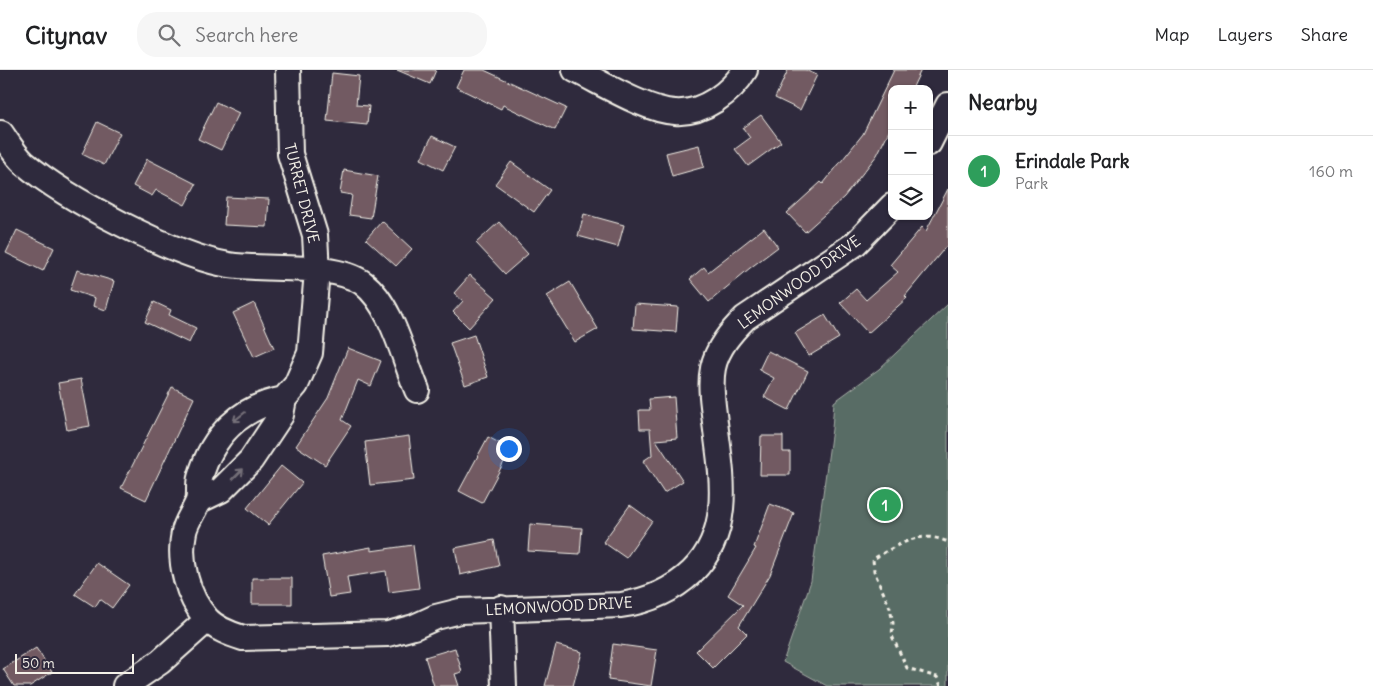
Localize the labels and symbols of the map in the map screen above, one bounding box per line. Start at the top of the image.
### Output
street label: TURRET DRIVE [280,141,324,245]
street label: LEMONWOOD DRIVE [734,231,864,333]
one-way arrow [233,411,246,422]
your location [496,436,522,462]
one-way arrow [232,468,244,480]
pin: 1 [869,486,901,524]
street label: LEMONWOOD DRIVE [485,593,633,619]
scale bar [15,651,134,674]

